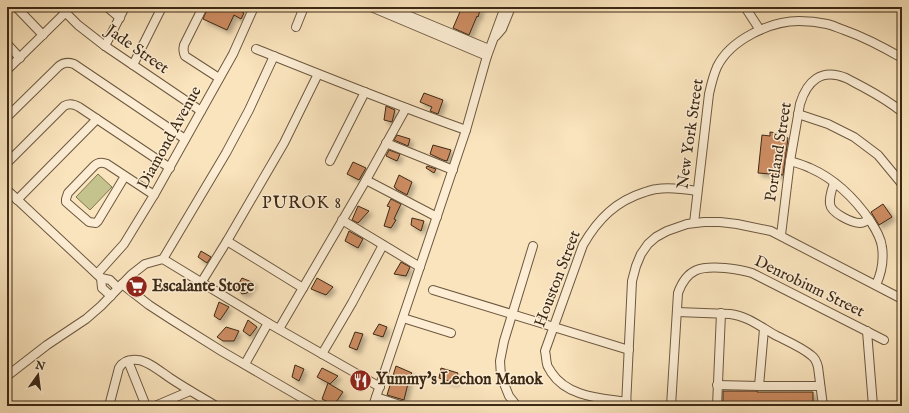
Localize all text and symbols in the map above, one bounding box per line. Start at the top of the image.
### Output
street label: Jade Street [100,20,173,79]
street label: New York Street [673,77,709,190]
street label: Diamond Avenue [134,83,206,193]
street label: Portland Street [761,100,797,203]
district label: PUROK 8 [262,193,342,214]
street label: Houston Street [530,227,586,330]
street label: Denrobium Street [751,252,868,322]
supermarket icon: Escalante Store [123,274,149,300]
place label: Escalante Store [152,277,255,297]
north arrow [18,355,58,395]
text: N [33,358,47,374]
restaurant icon: Yummy's Lechon Manok [347,367,373,393]
place label: Yummy's Lechon Manok [376,370,543,390]

